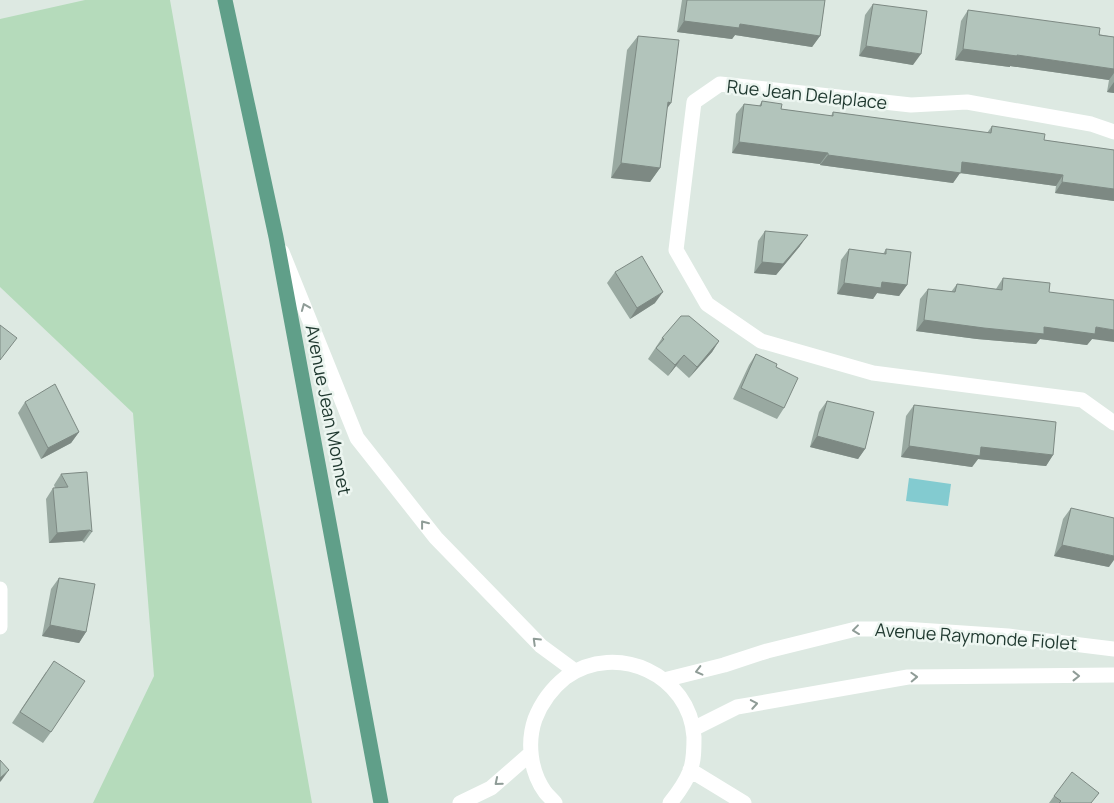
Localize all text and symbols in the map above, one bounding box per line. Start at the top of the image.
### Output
street label: Rue Jean Delaplace [726,74,888,114]
one-way arrow [300,303,311,312]
street label: Avenue Jean Monnet [301,323,357,497]
one-way arrow [422,521,430,530]
street label: Avenue Raymonde Fiolet [874,617,1078,655]
one-way arrow [852,624,860,635]
one-way arrow [533,638,542,647]
one-way arrow [696,666,704,676]
one-way arrow [1073,671,1081,681]
one-way arrow [910,672,918,683]
one-way arrow [749,699,758,709]
one-way arrow [494,776,503,785]

